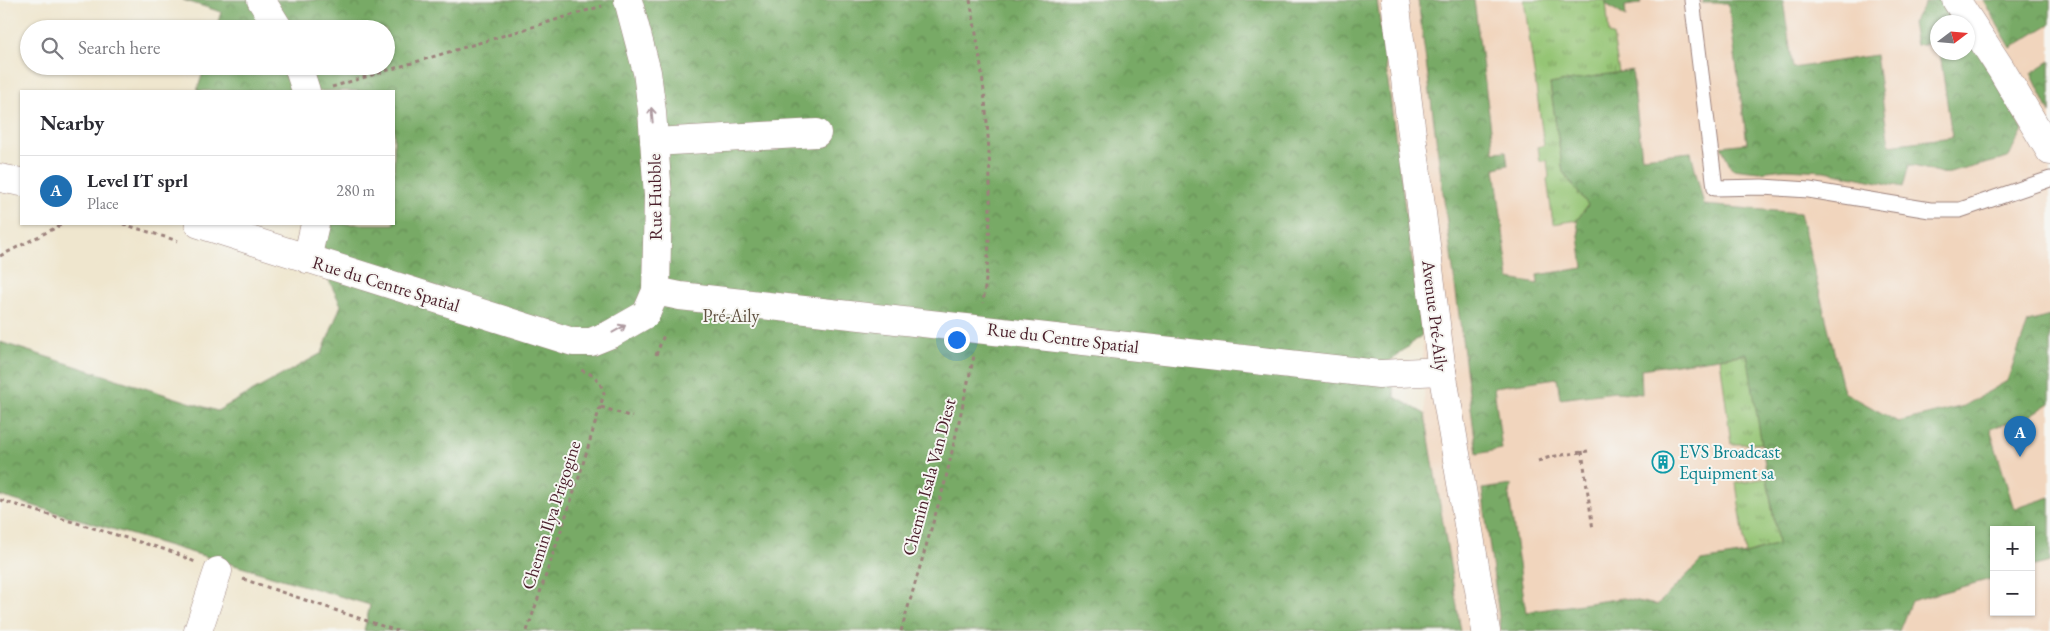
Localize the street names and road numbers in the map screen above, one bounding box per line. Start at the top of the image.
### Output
street label: Rue Hubble [642,154,667,241]
street label: Rue du Centre Spatial [310,250,463,317]
street label: Avenue Pré-Aily [1417,258,1454,373]
street label: Rue du Centre Spatial [986,317,1140,358]
street label: Chemin Isala Van Diest [896,395,961,558]
street label: Chemin Ilya Prigogine [516,437,585,592]

